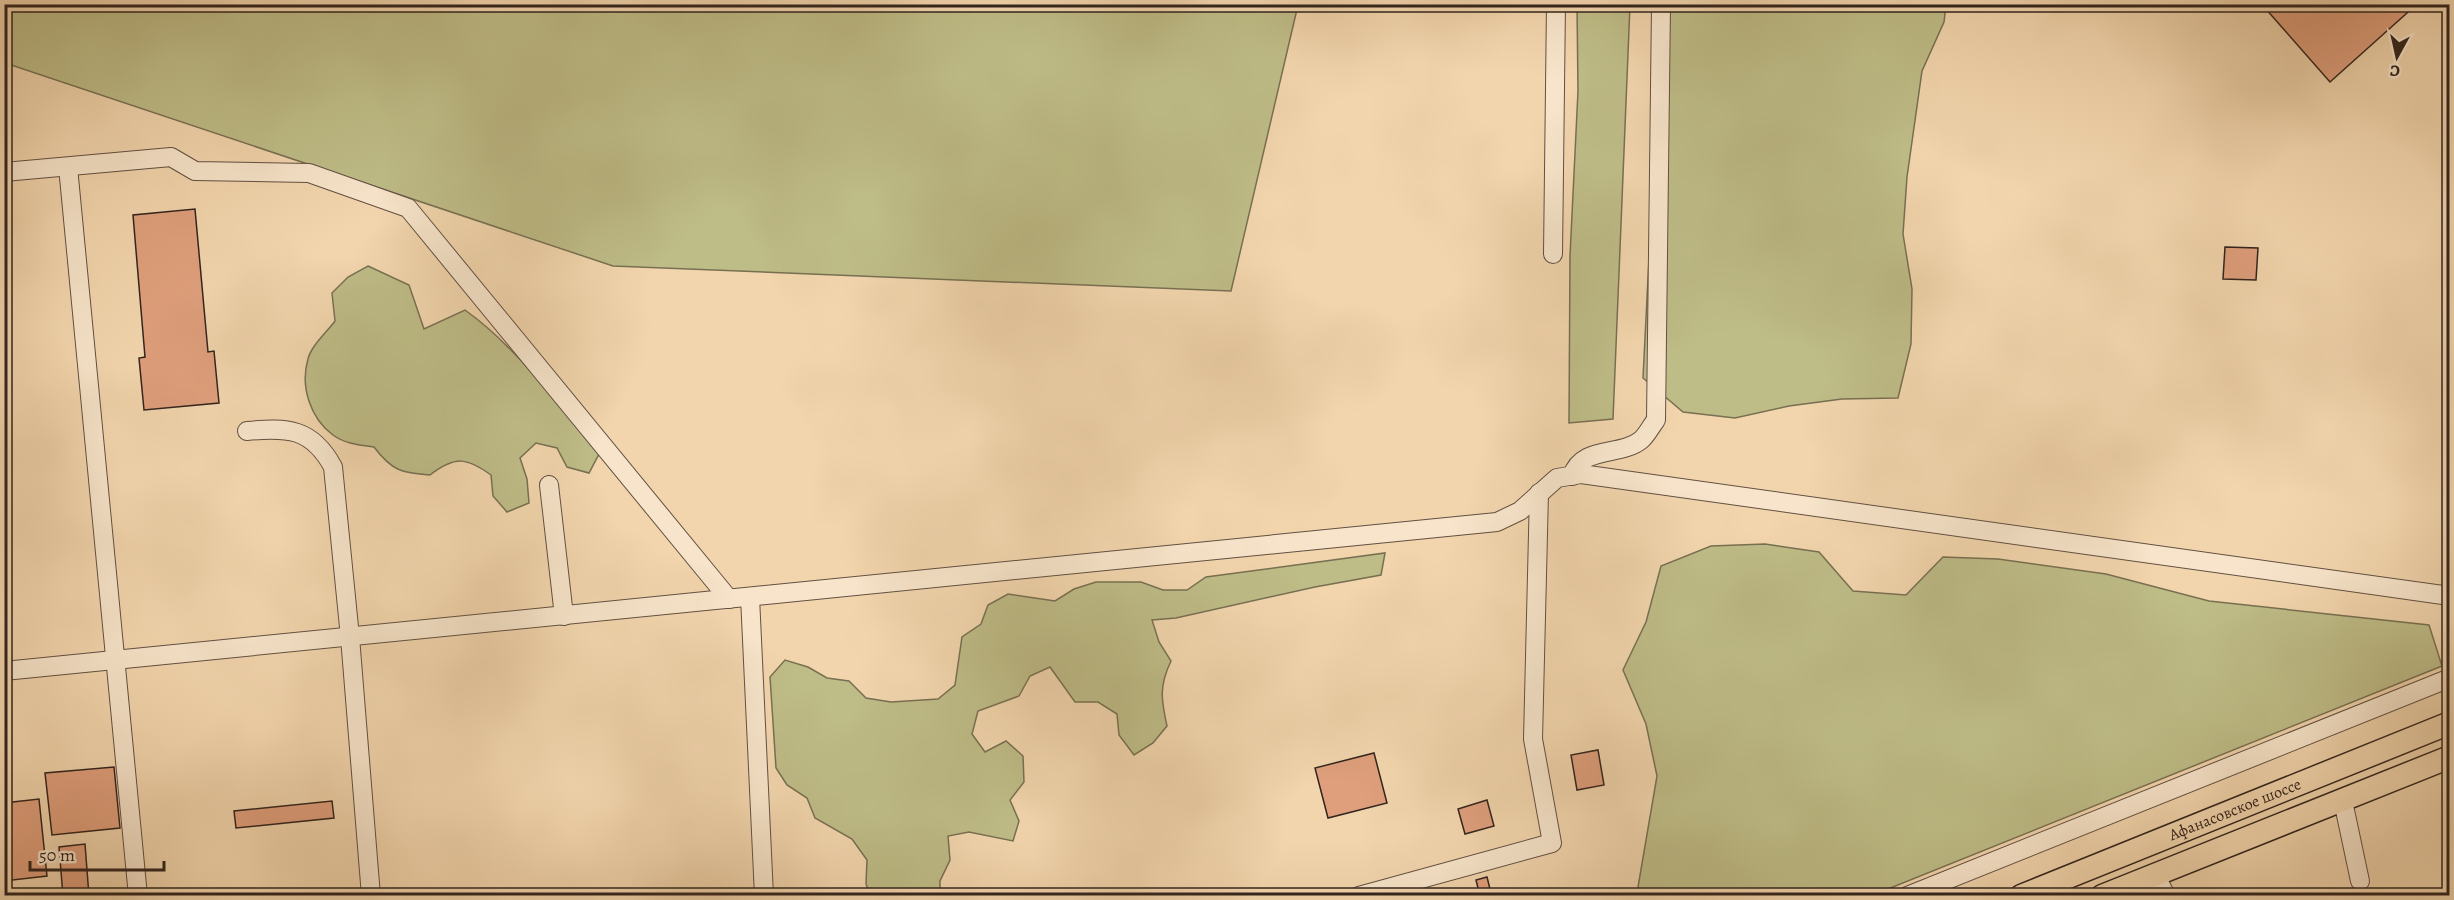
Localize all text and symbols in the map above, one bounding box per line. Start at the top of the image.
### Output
north arrow [2367,27,2427,87]
text: С [2388,59,2401,82]
street label: Афанасовское шоссе [2165,773,2305,847]
scale bar [30,834,164,872]
text: 50 m [39,843,75,867]

